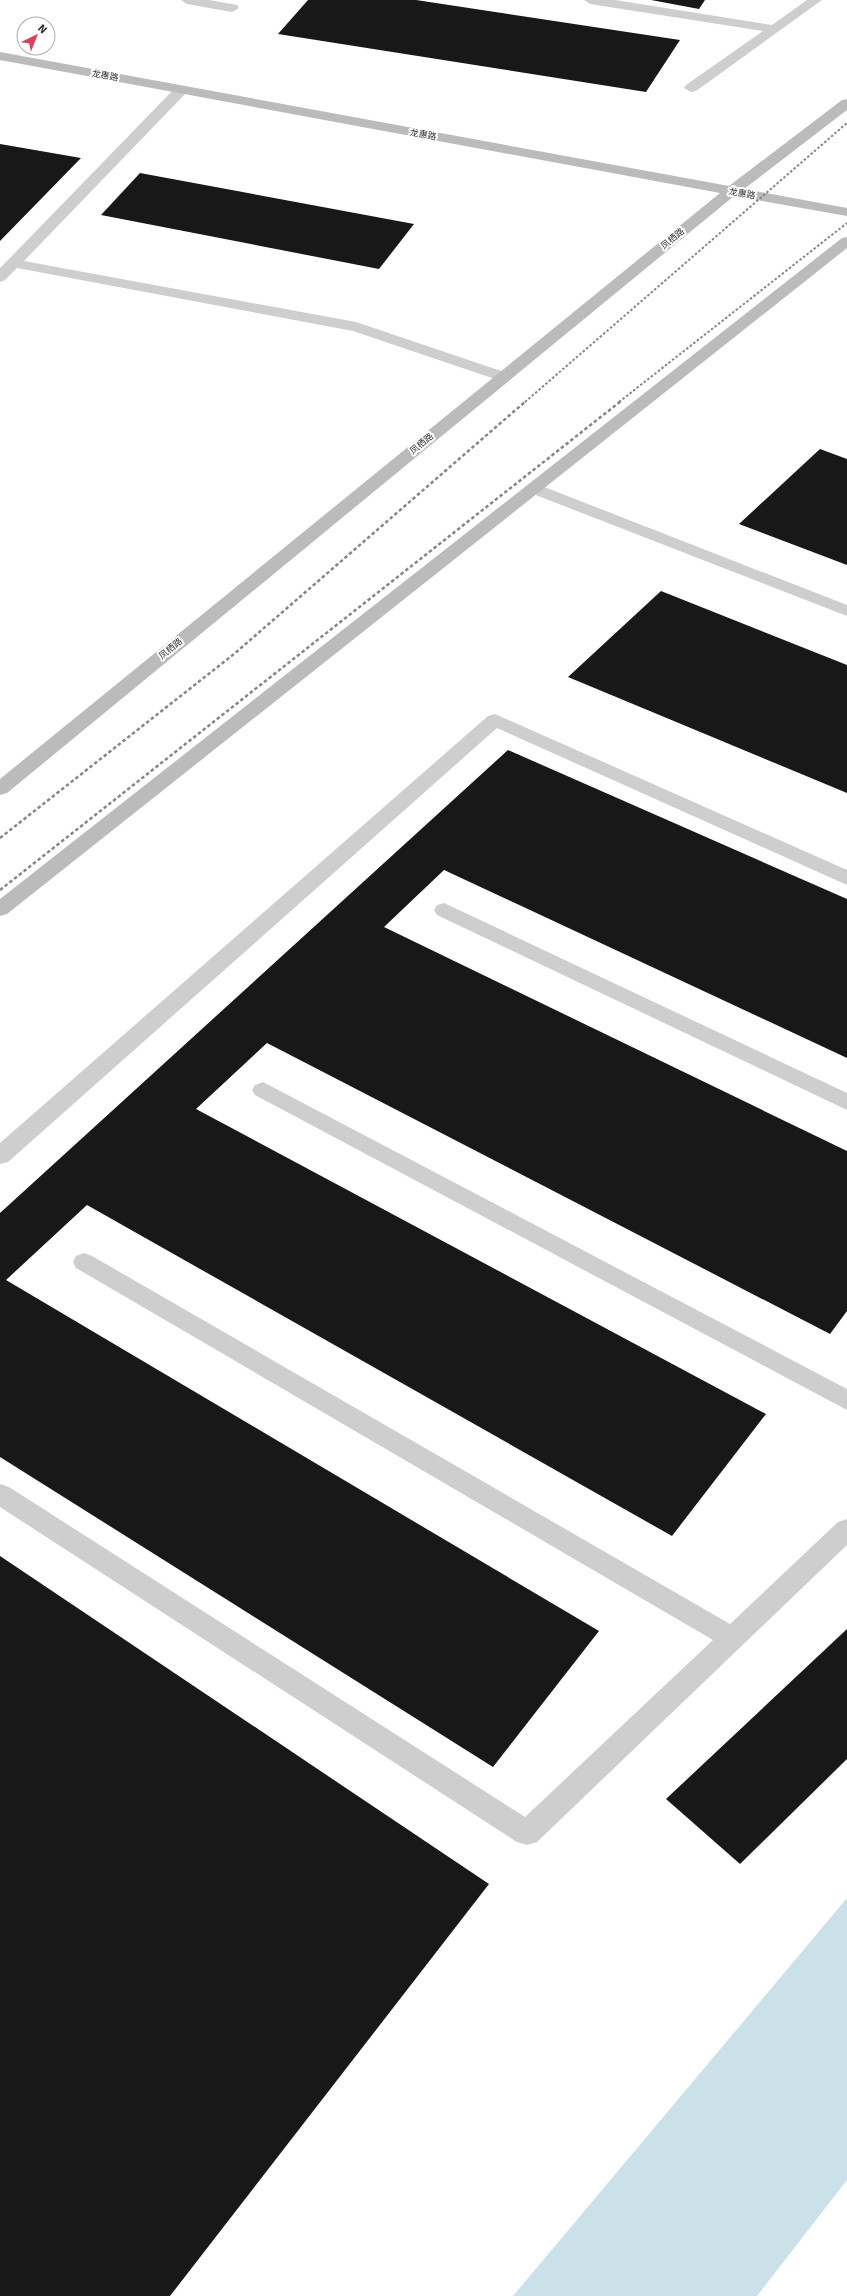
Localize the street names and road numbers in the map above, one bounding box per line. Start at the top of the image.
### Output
street label: 龙惠路 [91,67,119,84]
street label: 龙惠路 [409,126,437,143]
street label: 龙惠路 [728,185,756,202]
street label: 凤栖路 [659,226,687,252]
street label: 凤栖路 [408,431,436,457]
street label: 凤栖路 [157,636,185,662]

